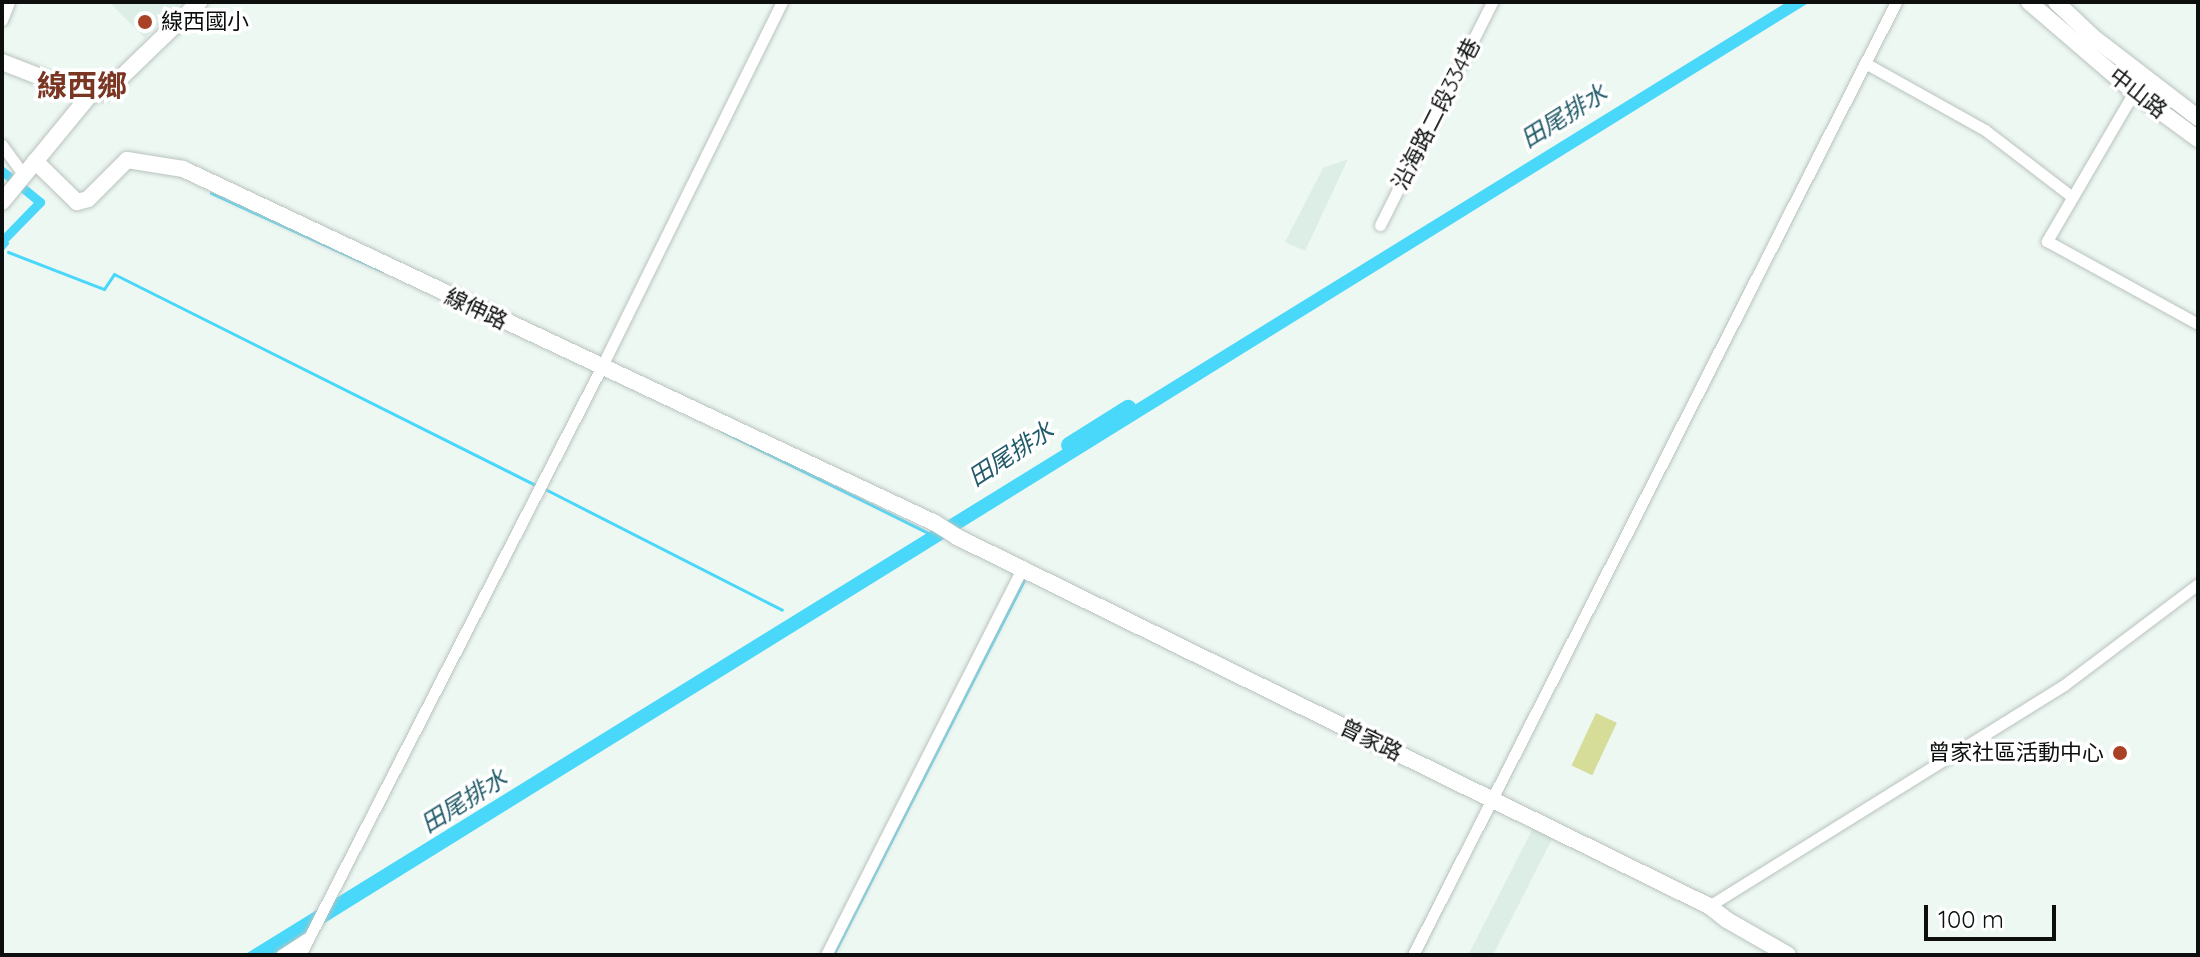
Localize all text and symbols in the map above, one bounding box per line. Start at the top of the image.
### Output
place label: 線西國小 [161,9,249,35]
marker: 線西國小 [136,13,154,31]
street label: 沿海路二段334巷 [1386,34,1486,194]
street label: 中山路 [2104,62,2172,124]
district label: 線西鄉 [37,67,127,103]
water label: 田尾排水 [1516,78,1612,154]
street label: 線伸路 [441,283,511,335]
water label: 田尾排水 [963,416,1059,492]
street label: 曾家路 [1336,714,1406,766]
place label: 曾家社區活動中心 [1928,740,2104,766]
marker: 曾家社區活動中心 [2111,744,2129,762]
water label: 田尾排水 [416,763,512,839]
scale bar [1928,889,2060,939]
text: 100 m [1938,904,2004,934]

